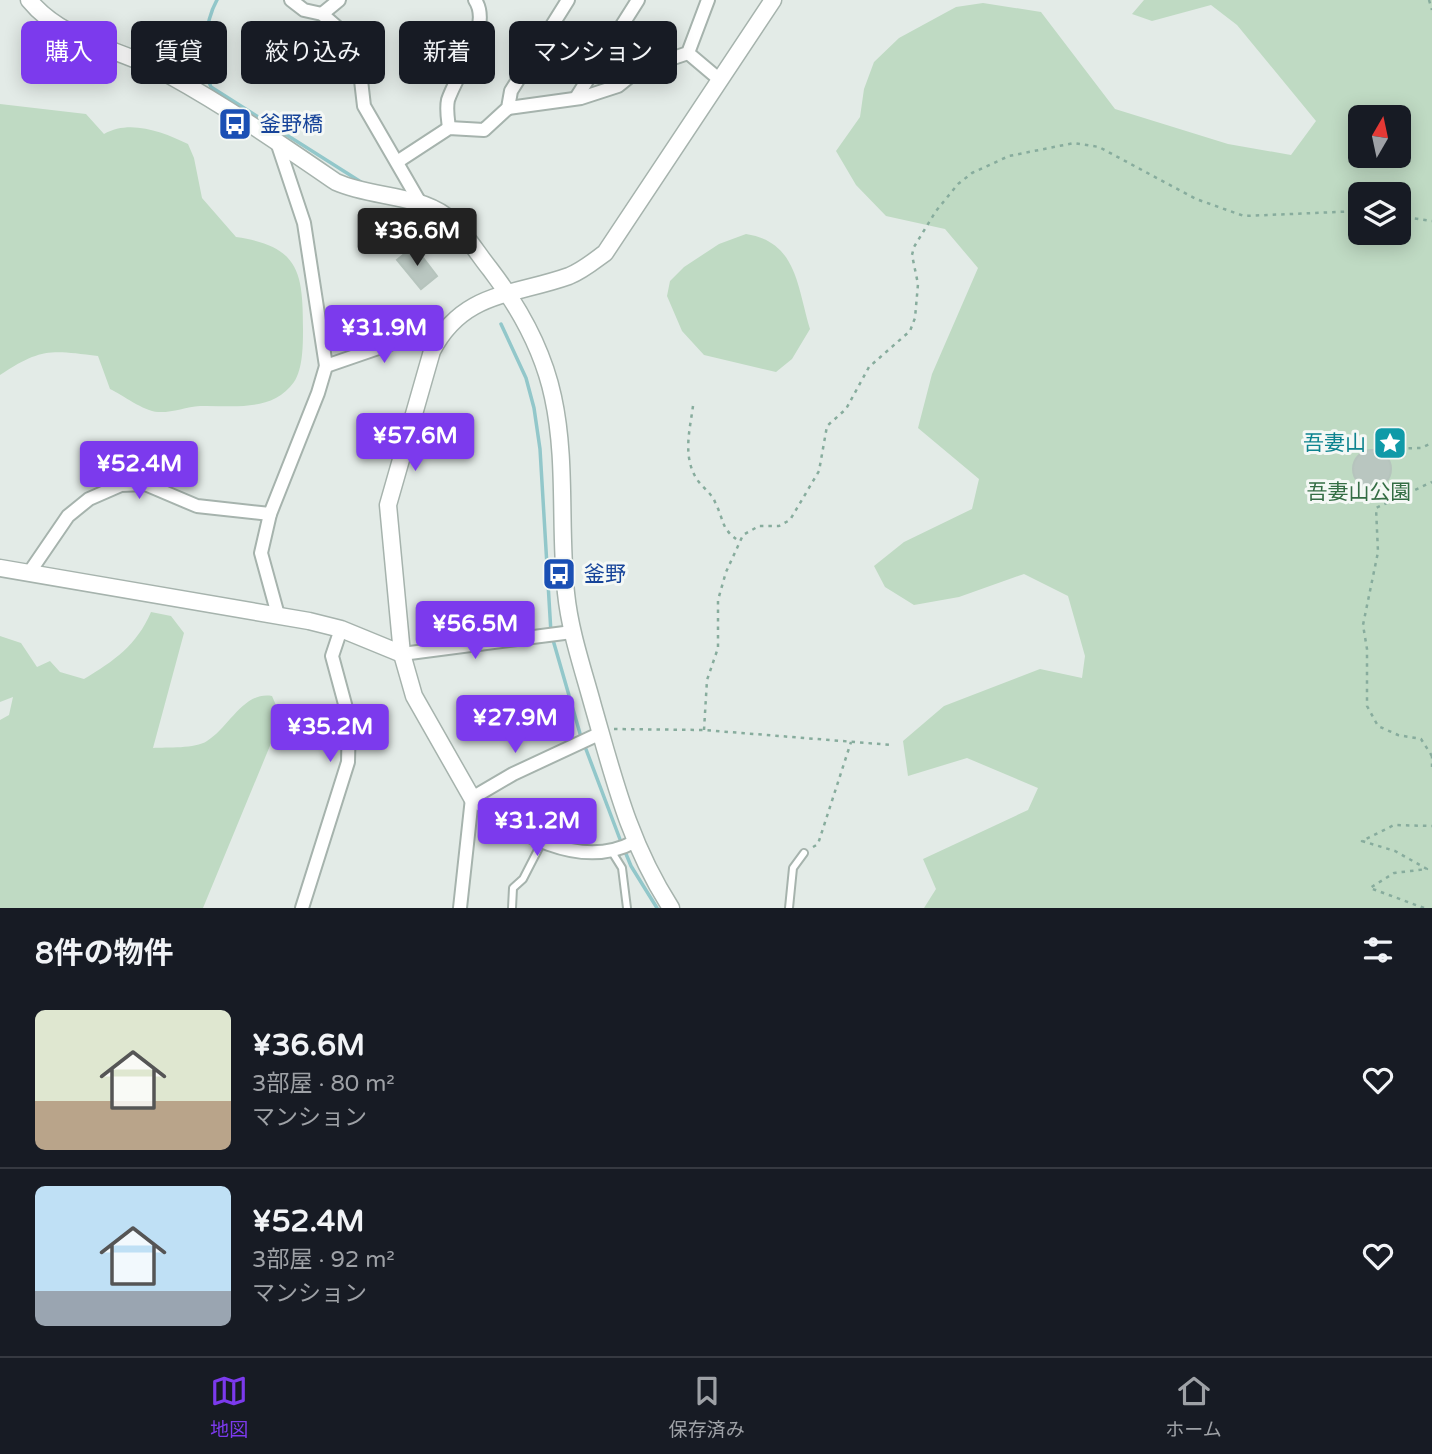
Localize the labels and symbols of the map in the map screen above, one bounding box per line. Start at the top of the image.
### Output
bus stop icon: 釜野橋 [216,105,254,143]
north arrow [1348,105,1410,168]
place label: 釜野橋 [260,112,323,137]
pin: ¥36.6M [360,208,474,268]
pin: ¥31.9M [327,306,441,365]
pin: ¥57.6M [358,414,472,473]
place icon: 吾妻山 [1371,424,1409,462]
place label: 吾妻山 [1303,431,1366,456]
pin: ¥52.4M [82,442,196,501]
park label: 吾妻山公園 [1307,480,1412,505]
bus stop icon: 釜野 [540,555,578,593]
place label: 釜野 [584,562,626,587]
pin: ¥56.5M [418,602,532,661]
pin: ¥27.9M [458,696,572,755]
pin: ¥35.2M [273,704,387,764]
pin: ¥31.2M [480,798,594,858]

